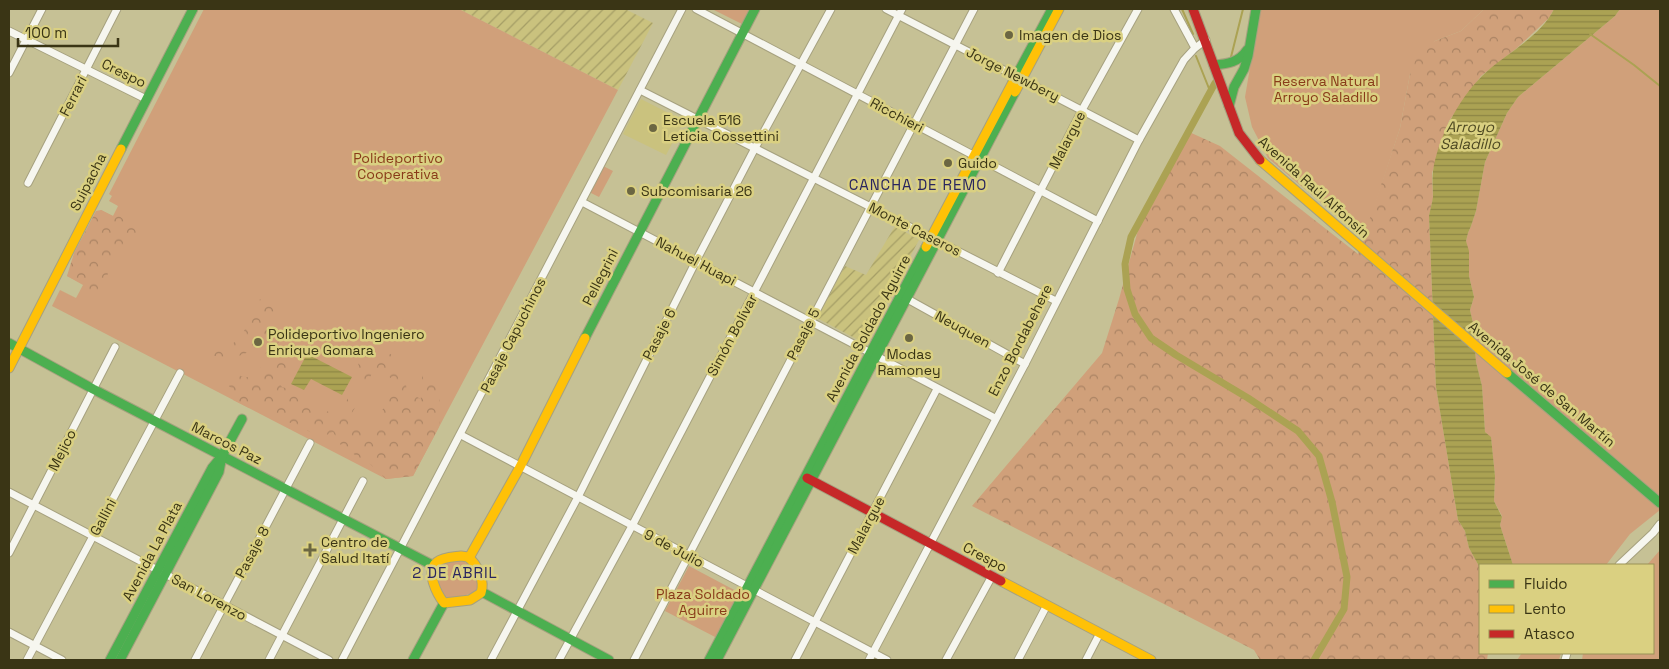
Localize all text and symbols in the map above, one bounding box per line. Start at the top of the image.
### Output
scale bar [18,15,118,47]
text: 100 m [25,23,67,42]
place label: Imagen de Dios [1019,26,1121,44]
marker: Imagen de Dios [1003,29,1015,41]
street label: Jorge Newbery [963,43,1063,105]
street label: Crespo [99,55,149,91]
park label: Reserva Natural Arroyo Saladillo [1273,72,1379,106]
street label: Ferrari [55,73,91,119]
street label: Ricchieri [867,93,927,137]
street label: Malargue [1045,108,1089,172]
place label: Escuela 516 Leticia Cossettini [663,111,779,145]
water label: Arroyo Saladillo [1440,117,1501,153]
marker: Escuela 516 Leticia Cossettini [647,122,659,134]
street label: Avenida Raúl Alfonsín [1255,132,1373,242]
park label: Polideportivo Cooperativa [353,149,443,183]
street label: Suipacha [66,150,110,214]
place label: Guido [958,154,997,172]
marker: Guido [942,157,954,169]
district label: CANCHA DE REMO [849,175,987,194]
place label: Subcomisaria 26 [641,182,752,200]
marker: Subcomisaria 26 [625,185,637,197]
street label: Monte Caseros [866,198,964,260]
street label: Nahuel Huapi [653,232,739,290]
street label: Pellegrini [578,246,622,308]
street label: Avenida Soldado Aguirre [822,251,914,405]
street label: Pasaje Capuchinos [476,275,550,395]
street label: Enzo Bordabehere [984,281,1056,399]
street label: Simón Bolívar [703,291,761,379]
street label: Pasaje 6 [638,305,680,363]
street label: Pasaje 5 [782,305,824,363]
street label: Neuquen [932,306,994,352]
street label: Avenida José de San Martín [1465,317,1619,451]
place label: Polideportivo Ingeniero Enrique Gomara [268,325,425,359]
marker: Modas Ramoney [903,332,915,344]
marker: Polideportivo Ingeniero Enrique Gomara [252,336,264,348]
place label: Modas Ramoney [877,345,941,379]
street label: Marcos Paz [189,418,265,468]
street label: Mejico [44,426,80,474]
street label: Malargue [843,493,889,557]
street label: Gallini [86,495,120,539]
street label: Avenida La Plata [118,498,186,604]
street label: Pasaje 8 [231,523,273,581]
street label: 9 de Julio [641,525,707,571]
place label: Centro de Salud Itatí [321,533,390,567]
street label: Crespo [960,538,1010,576]
marker: Centro de Salud Itatí [303,543,317,557]
district label: 2 DE ABRIL [412,563,498,582]
legend [1479,564,1654,654]
street label: San Lorenzo [168,570,250,624]
text: Fluido [1524,574,1568,593]
park label: Plaza Soldado Aguirre [656,585,750,619]
text: Lento [1524,599,1566,618]
text: Atasco [1524,624,1575,643]

